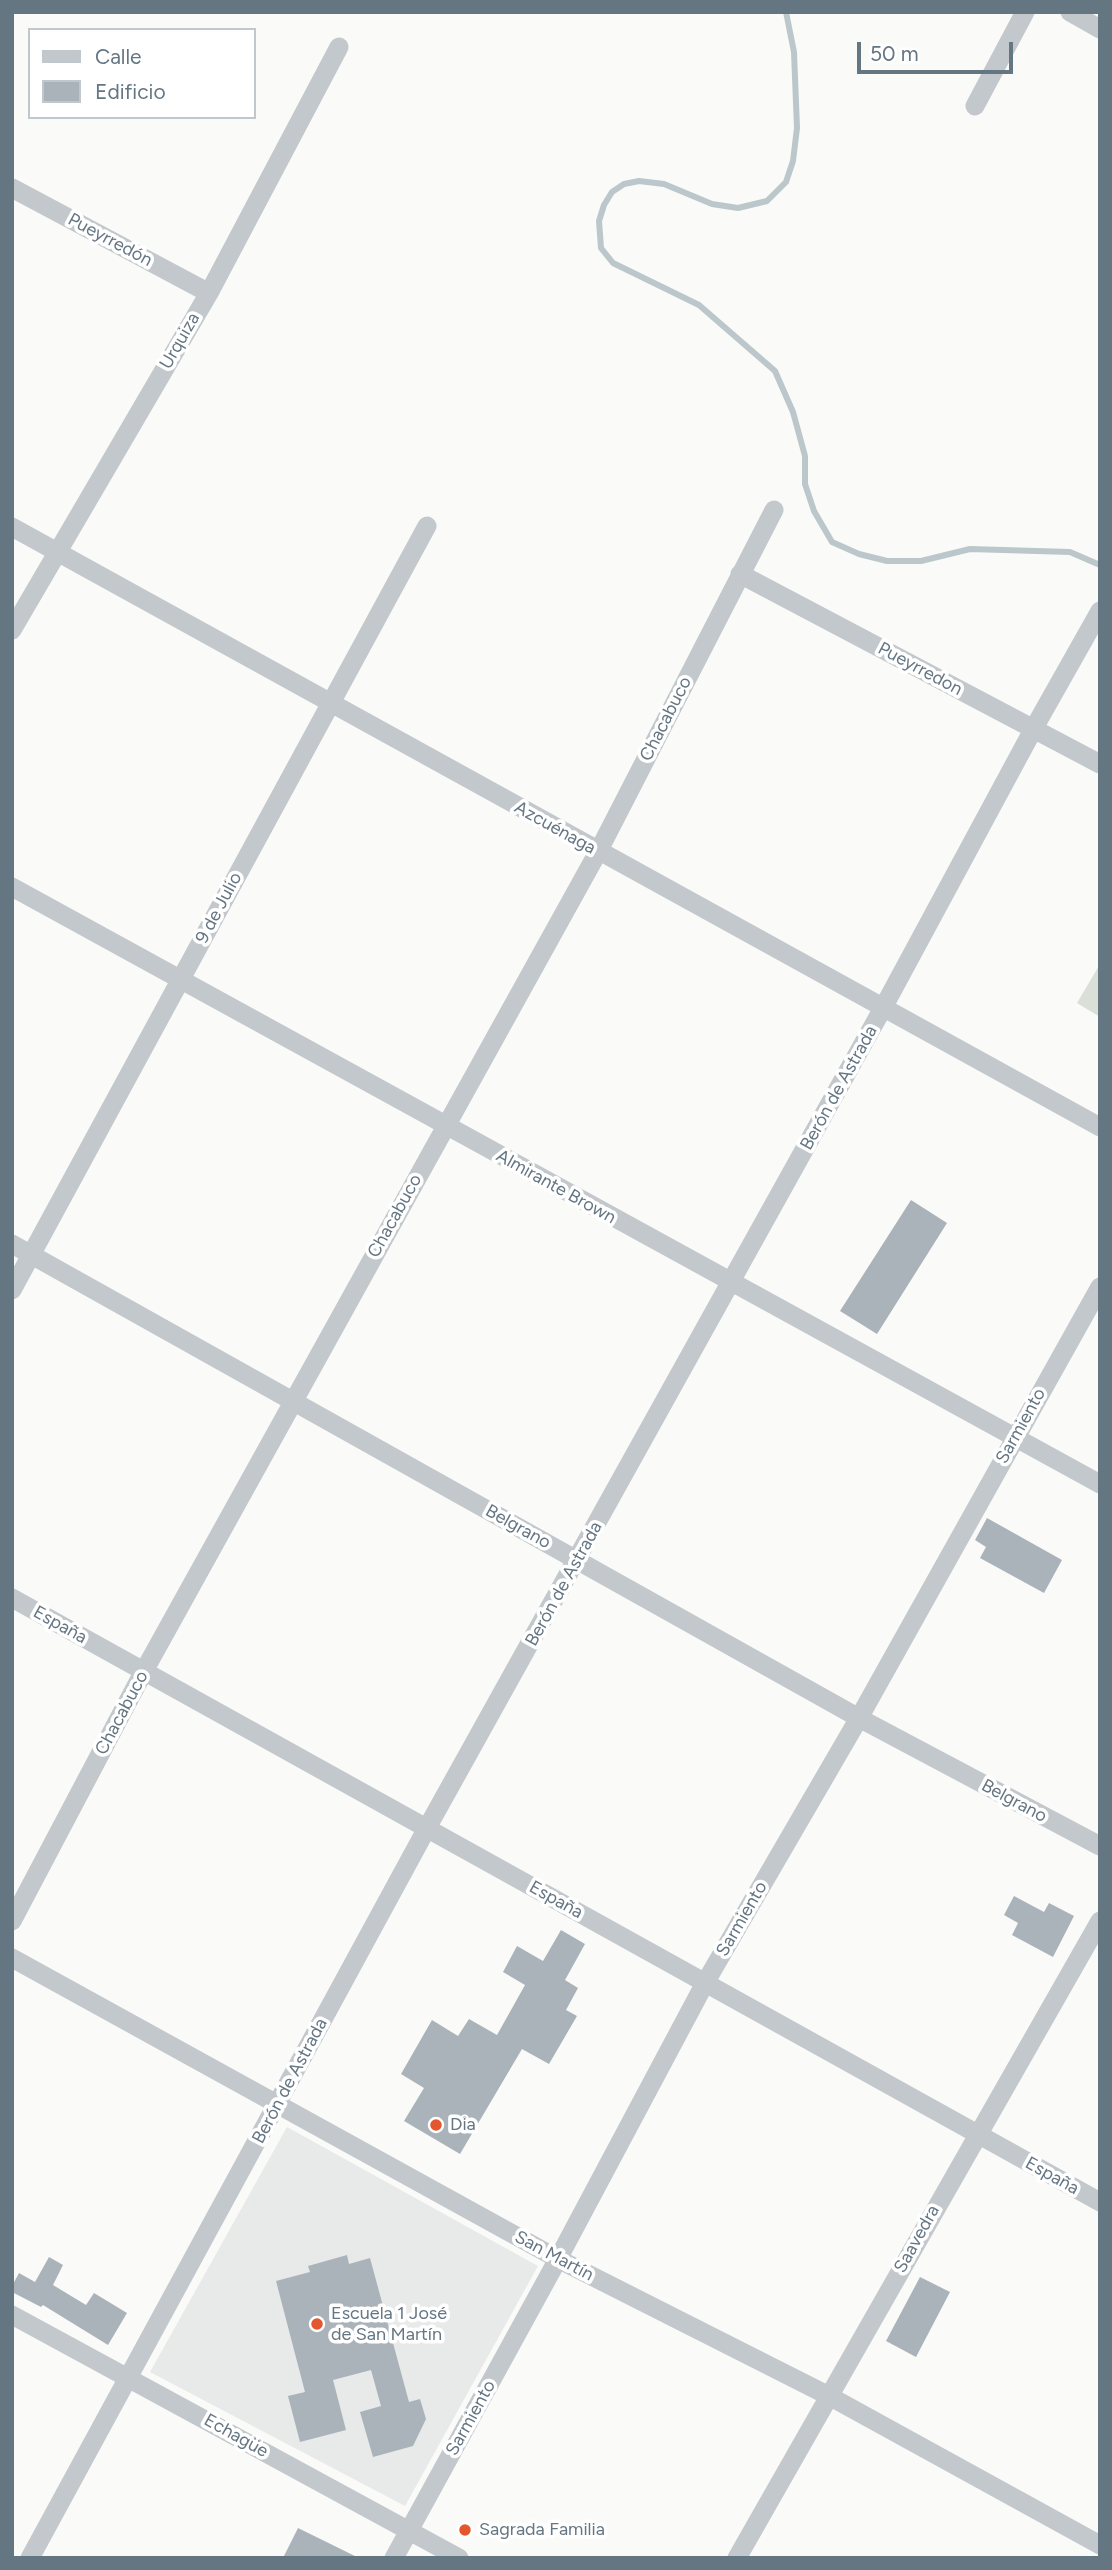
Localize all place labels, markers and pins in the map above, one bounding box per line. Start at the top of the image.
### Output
place label: Dia [450,2114,476,2136]
marker: Dia [428,2117,444,2133]
place label: Escuela 1 José de San Martín [331,2303,447,2346]
marker: Escuela 1 José de San Martín [309,2316,325,2332]
place label: Sagrada Familia [479,2519,605,2541]
marker: Sagrada Familia [457,2522,473,2538]

